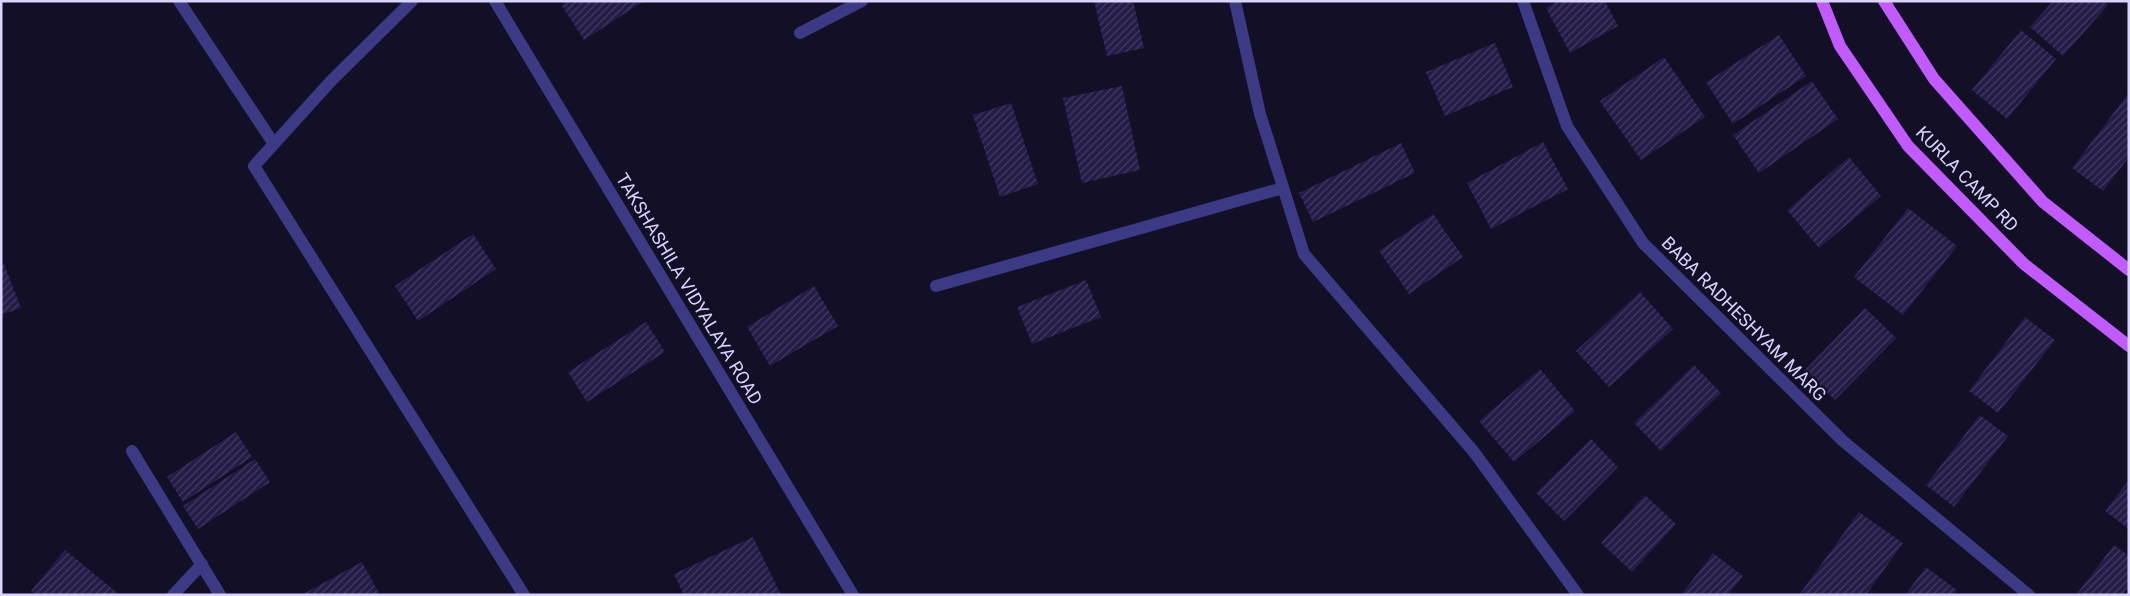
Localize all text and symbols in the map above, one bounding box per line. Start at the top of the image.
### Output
street label: KURLA CAMP RD [1912,122,2023,236]
street label: TAKSHASHILA VIDYALAYA ROAD [612,169,767,408]
street label: BABA RADHESHYAM MARG [1658,232,1831,405]

